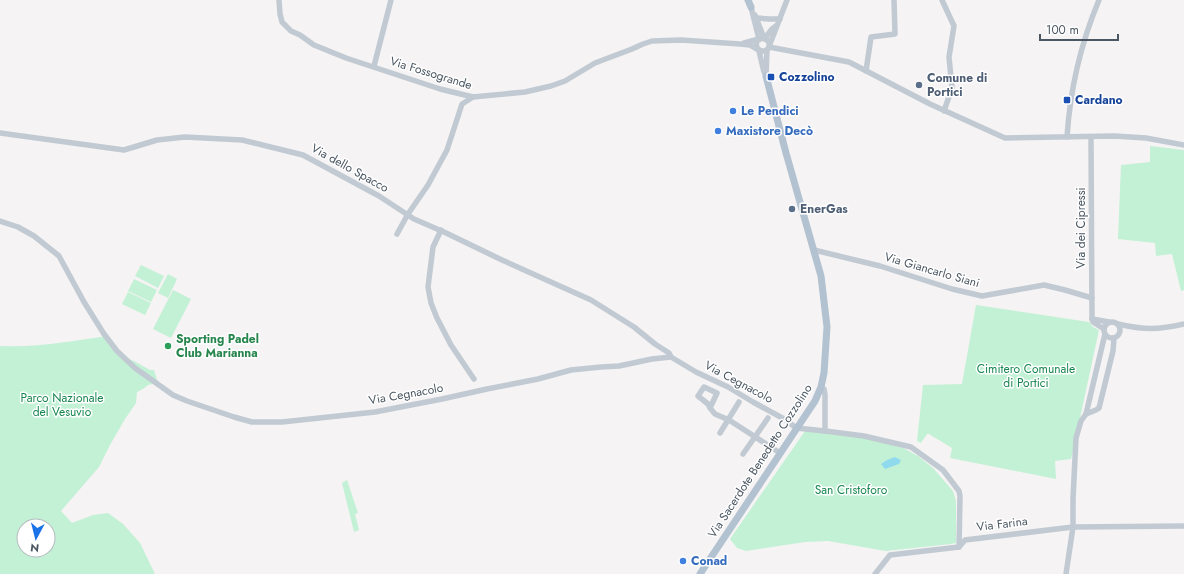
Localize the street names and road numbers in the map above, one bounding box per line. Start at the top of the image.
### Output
street label: Via Fossogrande [388,52,474,94]
street label: Via dello Spacco [308,139,392,197]
street label: Via dei Cipressi [1072,187,1090,269]
street label: Via Giancarlo Siani [882,248,982,292]
street label: Via Cegnacolo [702,356,777,408]
street label: Via Cegnacolo [367,379,445,409]
street label: Via Sacerdote Benedetto Cozzolino [703,380,817,541]
street label: Via Farina [976,512,1029,536]

